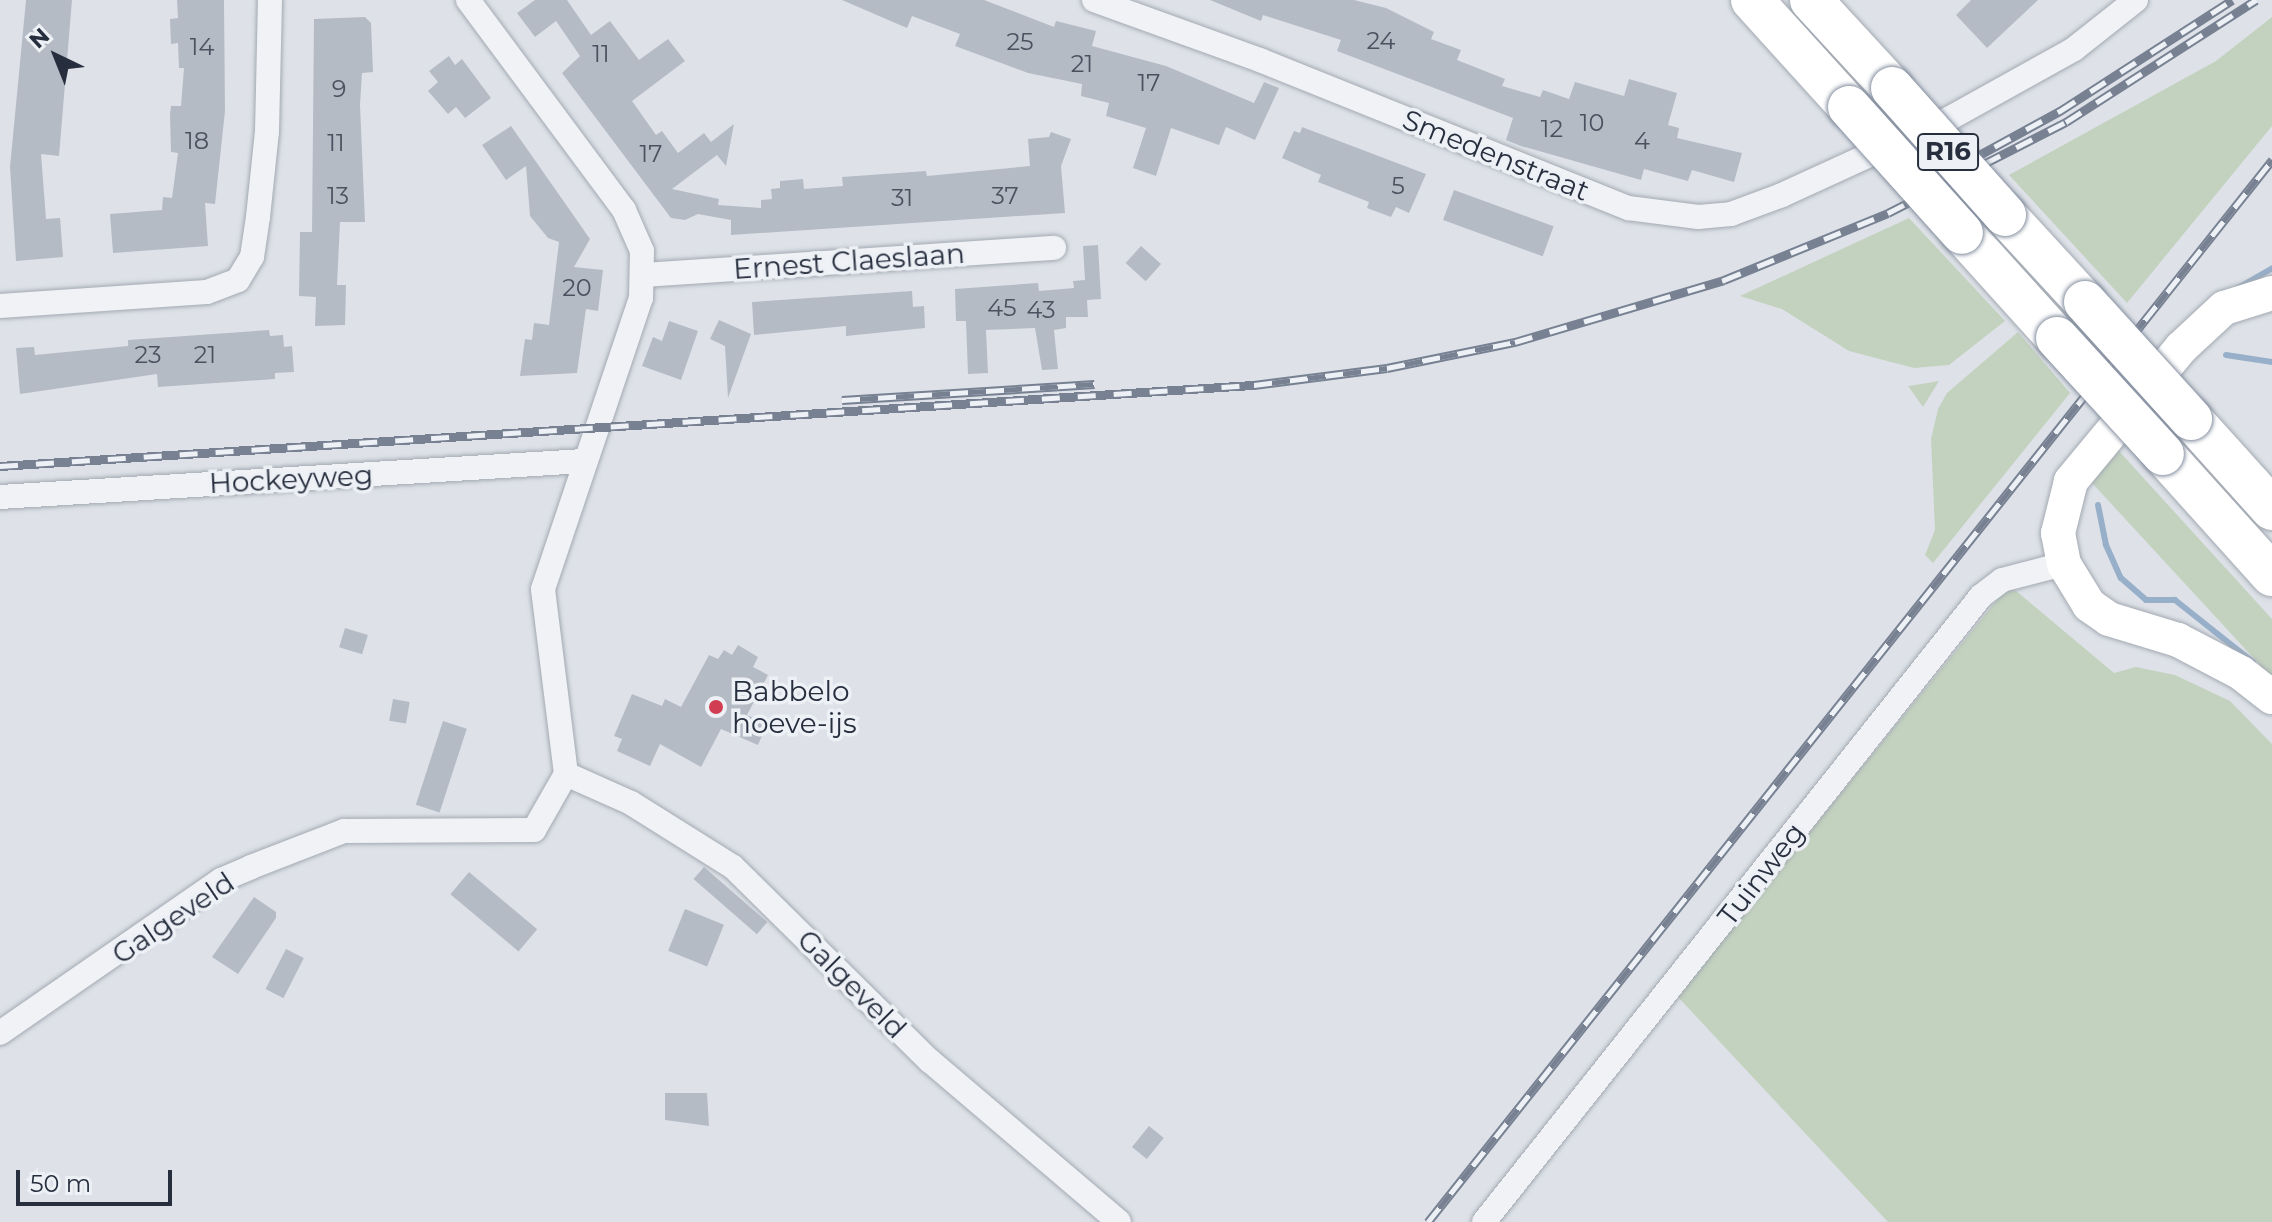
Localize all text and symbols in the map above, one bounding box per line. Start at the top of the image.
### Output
north arrow [16,16,96,96]
text: N [24,22,55,54]
house number: 24 [1367,27,1395,55]
house number: 25 [1006,28,1034,56]
house number: 14 [190,33,214,61]
house number: 11 [592,40,610,68]
house number: 21 [1071,50,1093,78]
house number: 17 [1138,69,1160,97]
house number: 9 [332,75,346,103]
street label: Smedenstraat [1398,102,1594,208]
house number: 10 [1580,109,1604,137]
house number: 12 [1541,115,1563,143]
house number: 18 [185,127,209,155]
house number: 4 [1634,127,1650,155]
house number: 11 [327,129,345,157]
road number: R16 [1916,130,1980,174]
house number: 17 [640,140,662,168]
house number: 5 [1391,172,1405,200]
house number: 13 [327,182,349,210]
house number: 37 [991,182,1019,210]
house number: 31 [891,184,913,212]
street label: Ernest Claeslaan [732,236,966,286]
house number: 20 [562,274,592,302]
house number: 45 [987,294,1017,322]
house number: 43 [1026,296,1056,324]
house number: 23 [134,341,162,369]
house number: 21 [194,341,216,369]
street label: Hockeyweg [208,458,374,500]
place label: Babbelo hoeve-ijs [732,674,857,740]
marker: Babbelo hoeve-ijs [707,698,725,716]
street label: Tuinweg [1711,816,1811,932]
street label: Galgeveld [106,865,240,971]
street label: Galgeveld [791,923,913,1045]
scale bar [20,1154,176,1204]
text: 50 m [30,1169,91,1198]

